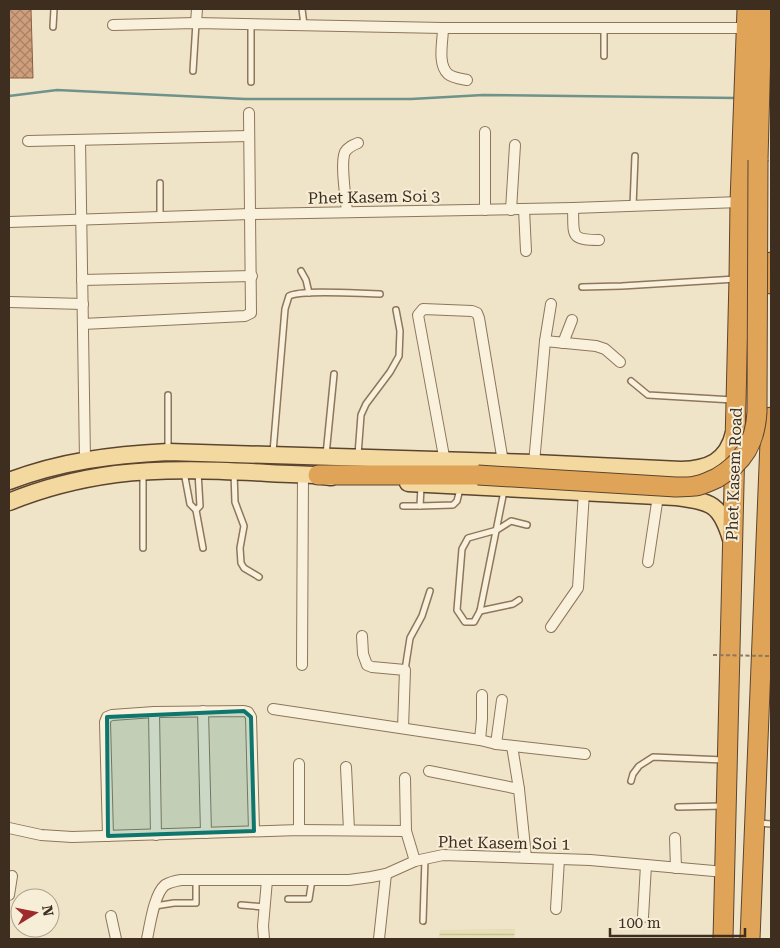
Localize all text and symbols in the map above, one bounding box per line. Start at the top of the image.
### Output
street label: Phet Kasem Soi 3 [308,186,440,208]
street label: Phet Kasem Road [722,407,746,541]
street label: Phet Kasem Soi 1 [438,832,570,854]
north arrow [10,888,60,938]
text: N [39,904,57,918]
scale bar [610,906,745,938]
text: 100 m [618,914,661,932]

